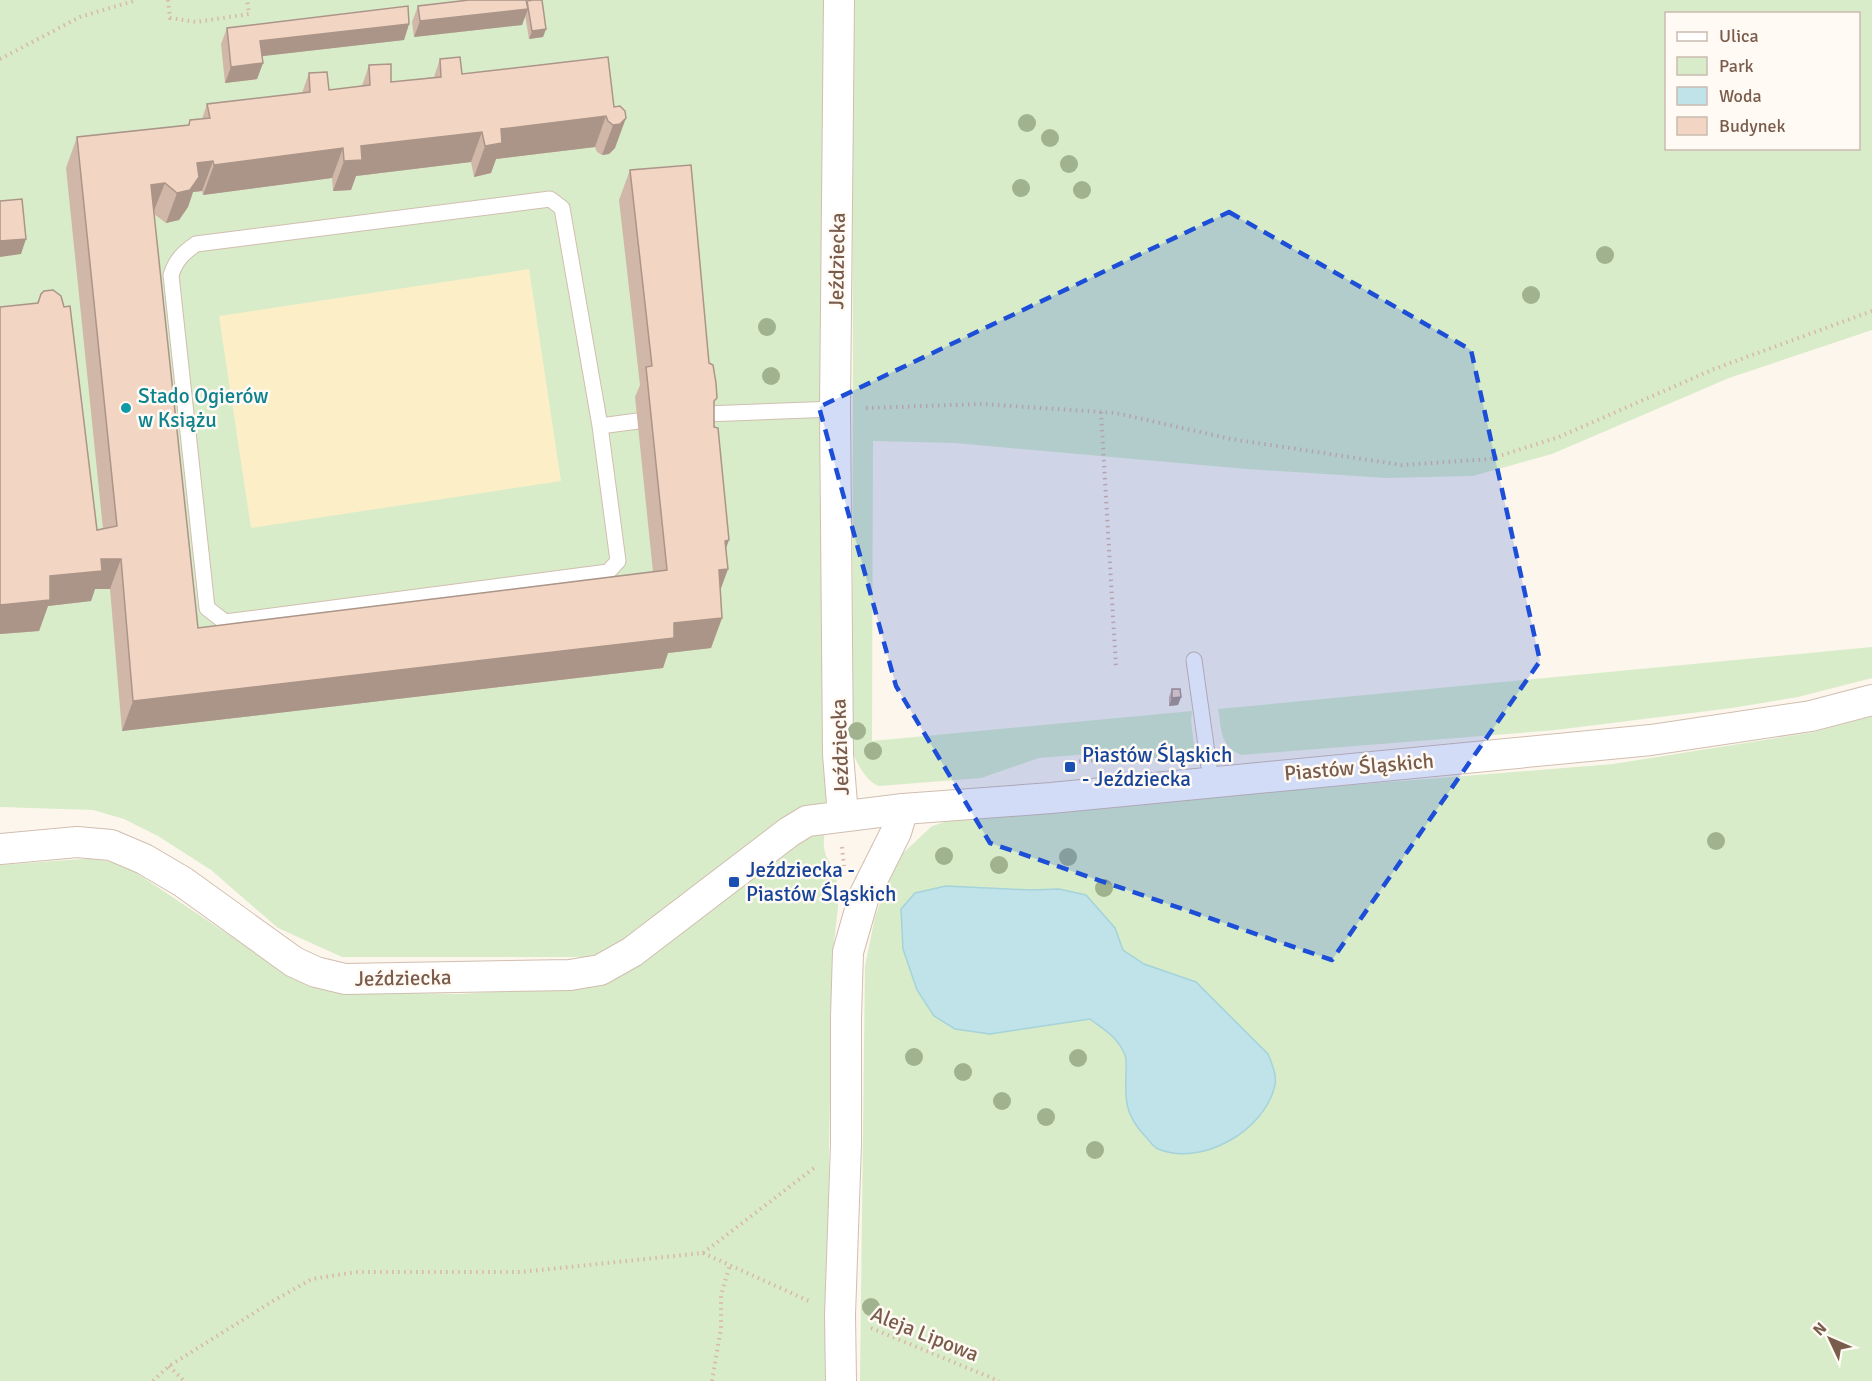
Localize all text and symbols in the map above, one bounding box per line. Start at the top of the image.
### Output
legend [1665,12,1860,150]
text: Ulica [1719,25,1759,47]
text: Park [1719,55,1754,77]
text: Woda [1719,85,1762,107]
text: Budynek [1719,115,1786,137]
street label: Jeździecka [823,212,851,310]
place label: Stado Ogierów w Książu [138,383,269,433]
marker: Stado Ogierów w Książu [119,401,133,415]
street label: Jeździecka [825,698,855,796]
place label: Piastów Śląskich - Jeździecka [1082,742,1232,792]
street label: Piastów Śląskich [1283,747,1435,787]
marker: Piastów Śląskich - Jeździecka [1063,760,1077,774]
place label: Jeździecka - Piastów Śląskich [746,857,896,907]
marker: Jeździecka - Piastów Śląskich [727,875,741,889]
street label: Jeździecka [354,964,452,992]
street label: Aleja Lipowa [867,1301,983,1367]
north arrow [1800,1309,1860,1369]
text: N [1809,1318,1831,1340]

